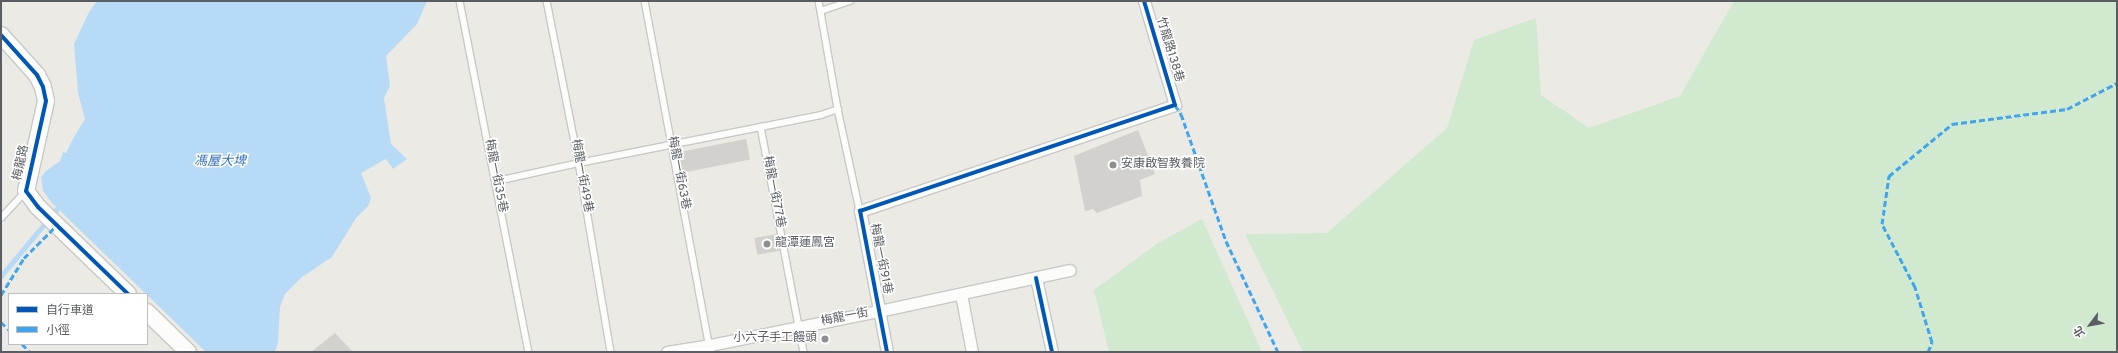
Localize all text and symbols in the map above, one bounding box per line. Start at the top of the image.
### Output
street label: 竹龍路138巷 [1152,16,1186,84]
street label: 梅龍一街63巷 [664,135,692,211]
street label: 梅龍一街35巷 [481,138,509,214]
street label: 梅龍一街49巷 [567,138,595,214]
street label: 梅龍路 [11,144,33,182]
water label: 馮屋大埤 [194,154,246,170]
street label: 梅龍一街77巷 [759,155,787,229]
place label: 安康啟智教養院 [1121,158,1205,172]
marker: 安康啟智教養院 [1108,160,1118,170]
street label: 梅龍一街91巷 [866,222,894,296]
place label: 龍潭蓮鳳宮 [775,237,835,251]
marker: 龍潭蓮鳳宮 [762,239,772,249]
legend [8,293,148,345]
text: 自行車道 [46,303,94,319]
north arrow [2070,305,2110,345]
street label: 梅龍一街 [820,306,870,330]
text: 小徑 [46,323,70,339]
text: 北 [2071,323,2089,340]
place label: 小六子手工饅頭 [733,332,817,346]
marker: 小六子手工饅頭 [820,334,830,344]

